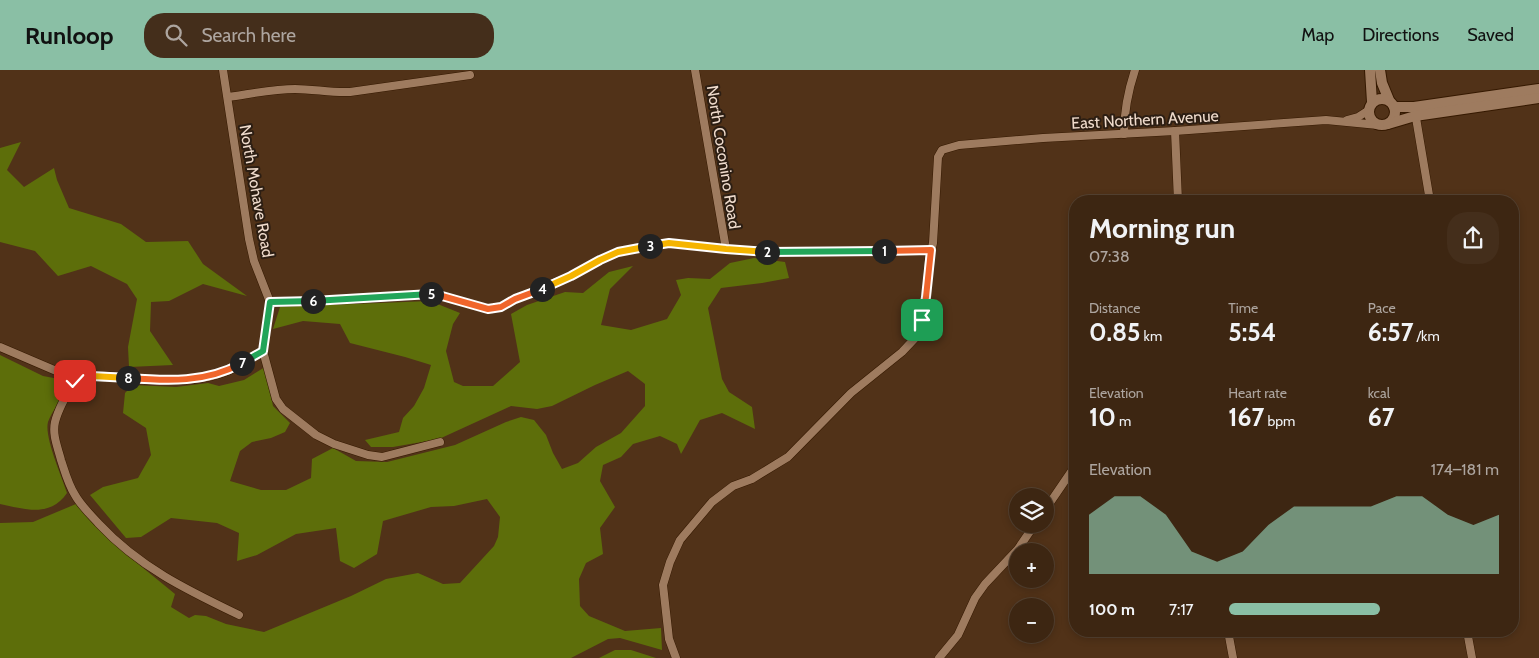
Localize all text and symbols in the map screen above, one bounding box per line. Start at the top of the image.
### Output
search box [144,13,494,58]
text: Runloop [25,21,114,50]
icon: search [162,21,190,49]
text: Search here [202,24,296,47]
text: Map [1301,24,1334,46]
text: Directions [1362,24,1439,46]
text: Saved [1467,24,1514,46]
street label: North Coconino Road [703,84,744,230]
street label: East Northern Avenue [1071,106,1219,133]
street label: North Mohave Road [235,123,278,259]
text: Morning run [1089,211,1235,245]
button: share [1447,212,1499,264]
pin: 3 [638,234,662,258]
text: 3 [647,237,654,255]
pin: 1 [872,238,896,264]
pin: 2 [754,240,780,264]
text: 1 [882,242,887,260]
text: 2 [764,243,771,261]
text: 07:38 [1089,247,1130,266]
pin: 4 [530,276,554,302]
text: 4 [538,280,547,298]
pin: 5 [418,282,444,306]
text: 5 [428,285,435,303]
pin: 6 [300,288,326,314]
text: 6 [310,292,317,310]
pin [901,299,943,341]
text: Distance [1089,299,1141,317]
text: Time [1228,299,1258,317]
text: Pace [1368,299,1396,317]
icon: arrive [908,306,936,334]
text: 0.85 [1089,317,1140,347]
text: 5:54 [1228,317,1276,347]
text: 6:57 [1368,317,1413,347]
text: km [1140,327,1162,345]
text: /km [1413,327,1440,345]
pin: 7 [230,350,254,376]
text: 7 [239,354,246,372]
pin [54,360,96,402]
pin: 8 [116,366,140,390]
icon: check [61,367,89,395]
text: 8 [124,369,133,387]
text: Elevation [1089,384,1144,402]
text: Heart rate [1228,384,1287,402]
text: kcal [1368,384,1390,402]
text: 10 [1089,402,1116,432]
text: 167 [1228,402,1264,432]
text: 67 [1368,402,1394,432]
text: m [1116,412,1131,430]
text: bpm [1264,412,1295,430]
text: Elevation [1089,460,1152,479]
text: 174–181 m [1431,460,1499,479]
map controls [1009,488,1054,643]
button: layers [1009,488,1054,533]
button: + [1009,543,1054,588]
button: − [1009,598,1054,643]
text: 100 m [1089,600,1135,619]
text: 7:17 [1169,600,1194,619]

